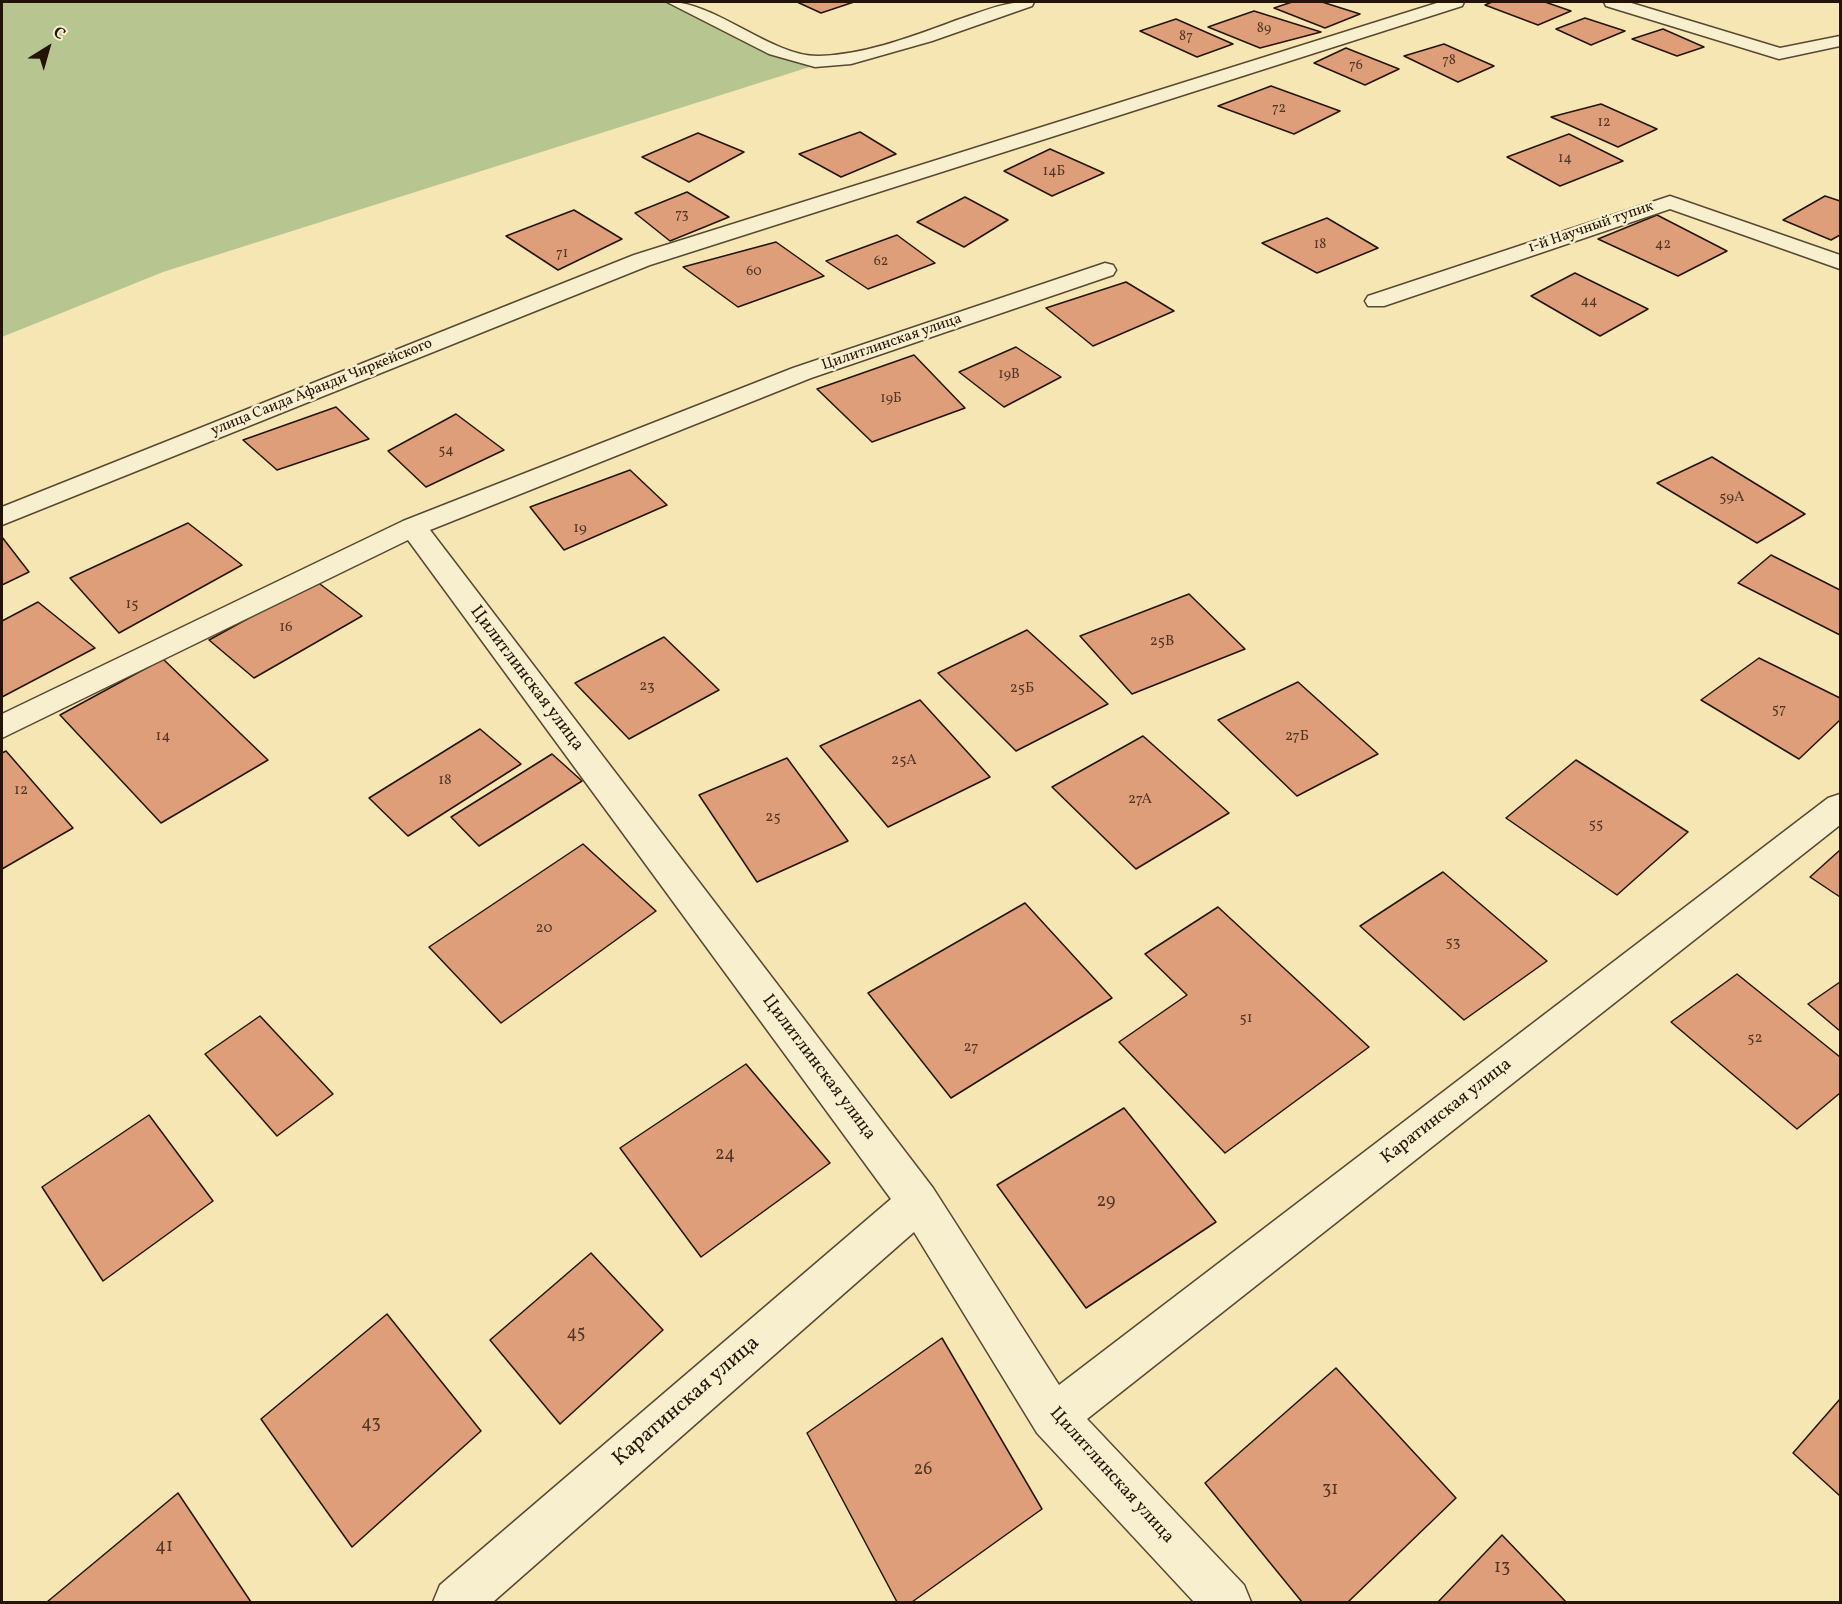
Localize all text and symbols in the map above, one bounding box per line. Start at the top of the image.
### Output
north arrow [18,18,78,78]
house number: 89 [1257,21,1271,37]
text: С [48,22,70,46]
house number: 87 [1179,29,1193,45]
house number: 78 [1442,53,1456,69]
house number: 76 [1349,58,1363,74]
house number: 72 [1272,101,1286,117]
house number: 12 [1598,115,1610,131]
house number: 14 [1558,151,1572,167]
house number: 14Б [1043,164,1065,180]
street label: 1-й Научный тупик [1526,198,1656,258]
house number: 73 [675,207,689,223]
house number: 18 [1314,237,1326,253]
house number: 42 [1655,237,1671,253]
house number: 71 [556,246,568,262]
house number: 62 [874,254,888,270]
house number: 60 [746,264,762,280]
house number: 44 [1581,294,1597,310]
street label: Цилитлинская улица [820,311,964,375]
street label: улица Саида Афанди Чиркейского [209,335,435,441]
house number: 19В [998,367,1020,383]
house number: 19Б [880,391,902,407]
house number: 54 [438,443,454,459]
house number: 59А [1719,489,1745,507]
house number: 19 [573,520,587,538]
house number: 15 [125,596,139,614]
street label: Цилитлинская улица [464,602,588,756]
house number: 16 [279,619,293,637]
house number: 25В [1150,633,1174,651]
house number: 23 [639,678,655,696]
house number: 25Б [1010,680,1034,698]
house number: 57 [1772,701,1786,719]
house number: 14 [156,728,170,746]
house number: 27Б [1285,728,1309,746]
house number: 25А [891,752,917,770]
house number: 18 [438,772,452,790]
house number: 12 [14,782,28,800]
house number: 27А [1128,791,1152,809]
house number: 25 [765,809,781,827]
house number: 55 [1589,816,1603,834]
house number: 20 [536,920,552,938]
house number: 53 [1446,934,1460,952]
street label: Цилитлинская улица [756,991,880,1145]
house number: 51 [1239,1010,1253,1028]
house number: 52 [1747,1030,1763,1048]
house number: 27 [964,1039,978,1057]
street label: Каратинская улица [1377,1054,1517,1170]
house number: 24 [715,1145,735,1167]
house number: 29 [1097,1192,1115,1214]
house number: 45 [567,1324,585,1346]
street label: Каратинская улица [608,1331,766,1473]
street label: Цилитлинская улица [1044,1403,1178,1549]
house number: 43 [361,1414,381,1436]
house number: 26 [914,1460,932,1482]
house number: 31 [1322,1480,1338,1502]
house number: 41 [155,1537,173,1559]
house number: 13 [1494,1558,1510,1580]

